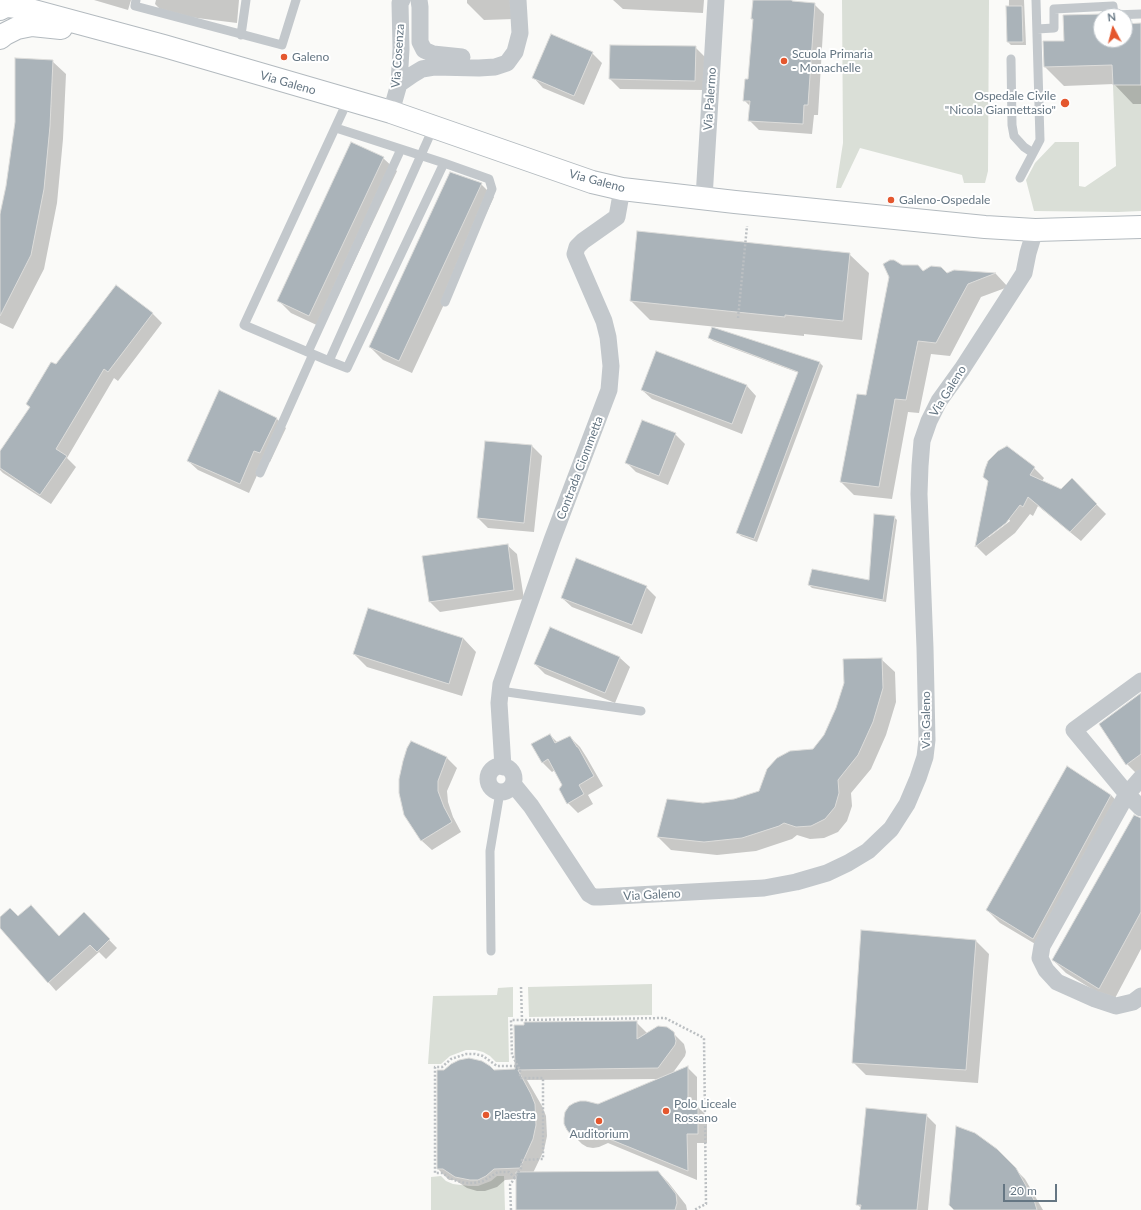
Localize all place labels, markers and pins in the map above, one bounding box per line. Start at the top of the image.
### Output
place label: Scuola Primaria - Monachelle [792,47,873,75]
place label: Galeno [292,50,329,64]
marker: Galeno [279,52,289,62]
marker: Scuola Primaria - Monachelle [779,56,789,66]
place label: Ospedale Civile "Nicola Giannettasio" [945,89,1056,117]
marker: Ospedale Civile "Nicola Giannettasio" [1059,97,1071,109]
place label: Galeno-Ospedale [899,193,990,207]
marker: Galeno-Ospedale [886,195,896,205]
place label: Polo Liceale Rossano [674,1097,737,1125]
marker: Polo Liceale Rossano [661,1106,671,1116]
place label: Plaestra [494,1108,536,1122]
marker: Plaestra [481,1110,491,1120]
marker: Auditorium [594,1116,604,1126]
place label: Auditorium [569,1127,629,1141]

